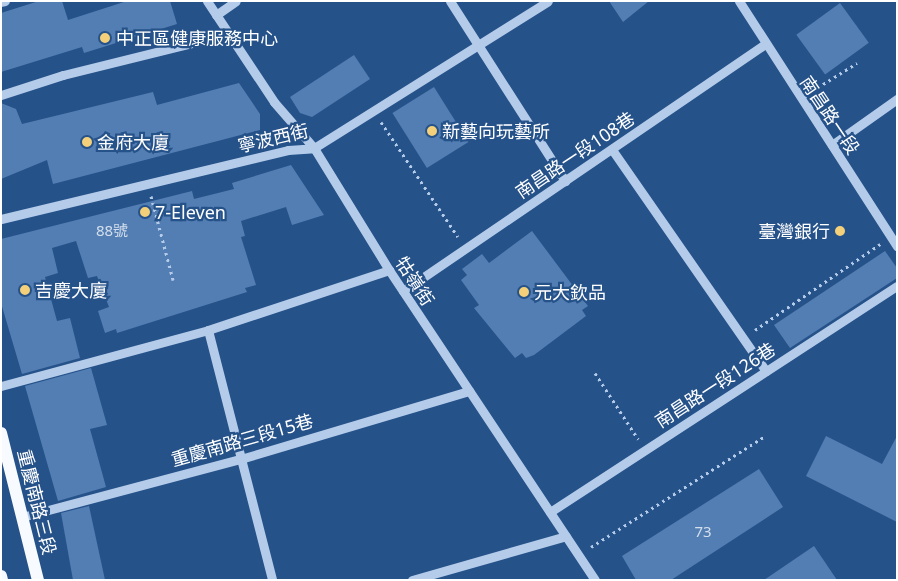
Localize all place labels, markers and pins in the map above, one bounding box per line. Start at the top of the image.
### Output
place label: 中正區健康服務中心 [116,27,278,49]
marker: 中正區健康服務中心 [98,31,112,45]
place label: 新藝向玩藝所 [442,120,550,142]
marker: 新藝向玩藝所 [426,125,438,137]
place label: 金府大廈 [97,131,169,153]
marker: 金府大廈 [81,136,93,148]
place label: 7-Eleven [155,201,226,223]
marker: 7-Eleven [139,206,151,218]
place label: 臺灣銀行 [758,220,830,242]
marker: 臺灣銀行 [834,225,846,237]
place label: 吉慶大廈 [35,279,107,301]
place label: 元大欽品 [534,281,606,303]
marker: 吉慶大廈 [19,284,31,296]
marker: 元大欽品 [518,286,530,298]

